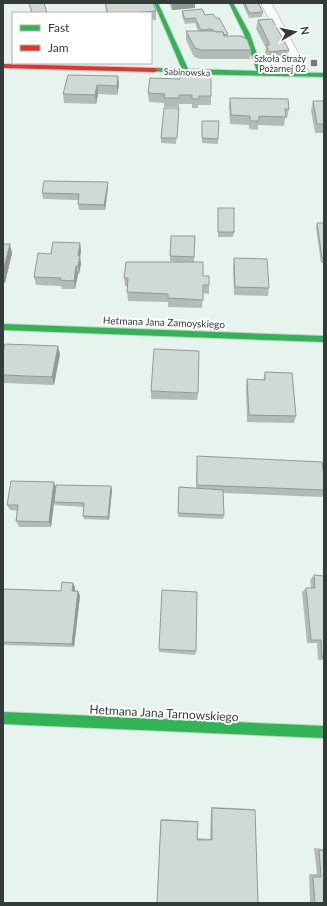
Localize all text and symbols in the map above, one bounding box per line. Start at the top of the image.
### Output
legend [12,12,152,64]
north arrow [275,12,315,52]
text: Fast [48,20,70,35]
text: N [298,25,312,36]
text: Jam [48,40,69,55]
place label: Szkoła Straży Pożarnej 02 [254,53,306,74]
marker: Szkoła Straży Pożarnej 02 [309,58,319,68]
street label: Sabinowska [164,66,210,78]
street label: Hetmana Jana Zamoyskiego [103,314,226,330]
street label: Hetmana Jana Tarnowskiego [89,702,239,724]

